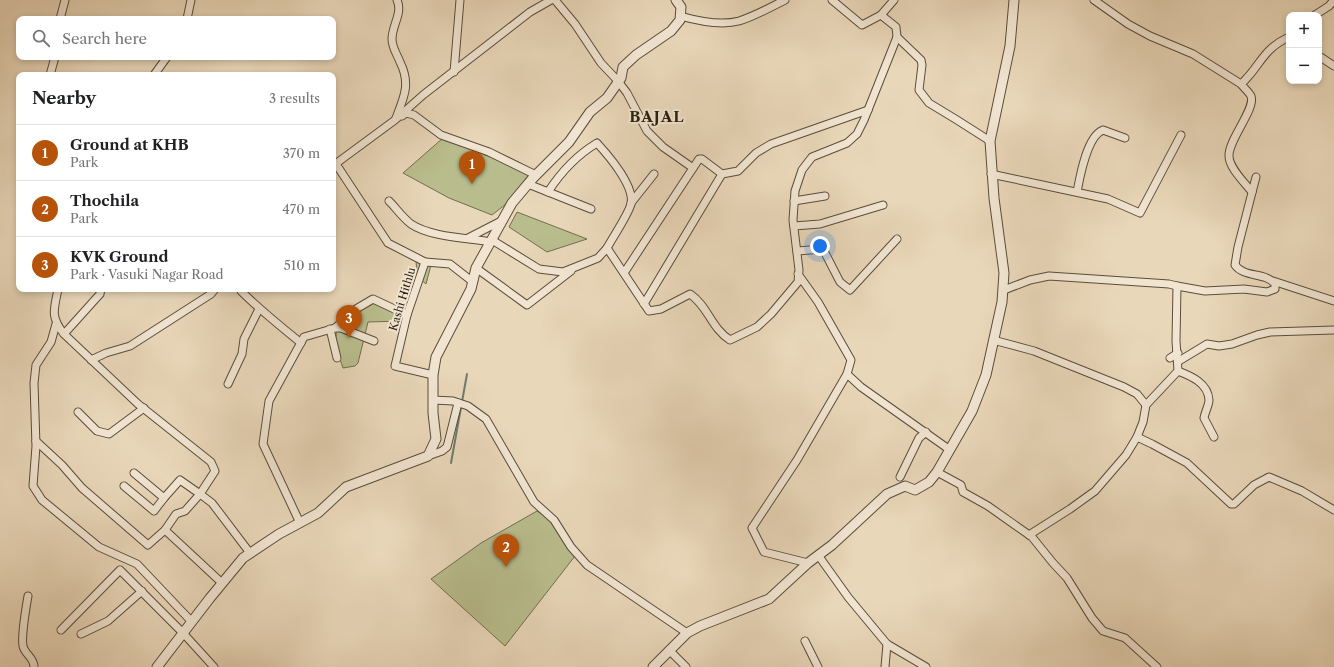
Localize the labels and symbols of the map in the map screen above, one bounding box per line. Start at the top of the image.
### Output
district label: BAJAL [629,107,685,126]
pin: 1 [459,151,485,184]
your location [810,236,830,256]
street label: Kashi Hithlu [386,265,418,333]
pin: 3 [336,305,362,338]
pin: 2 [493,534,519,567]

